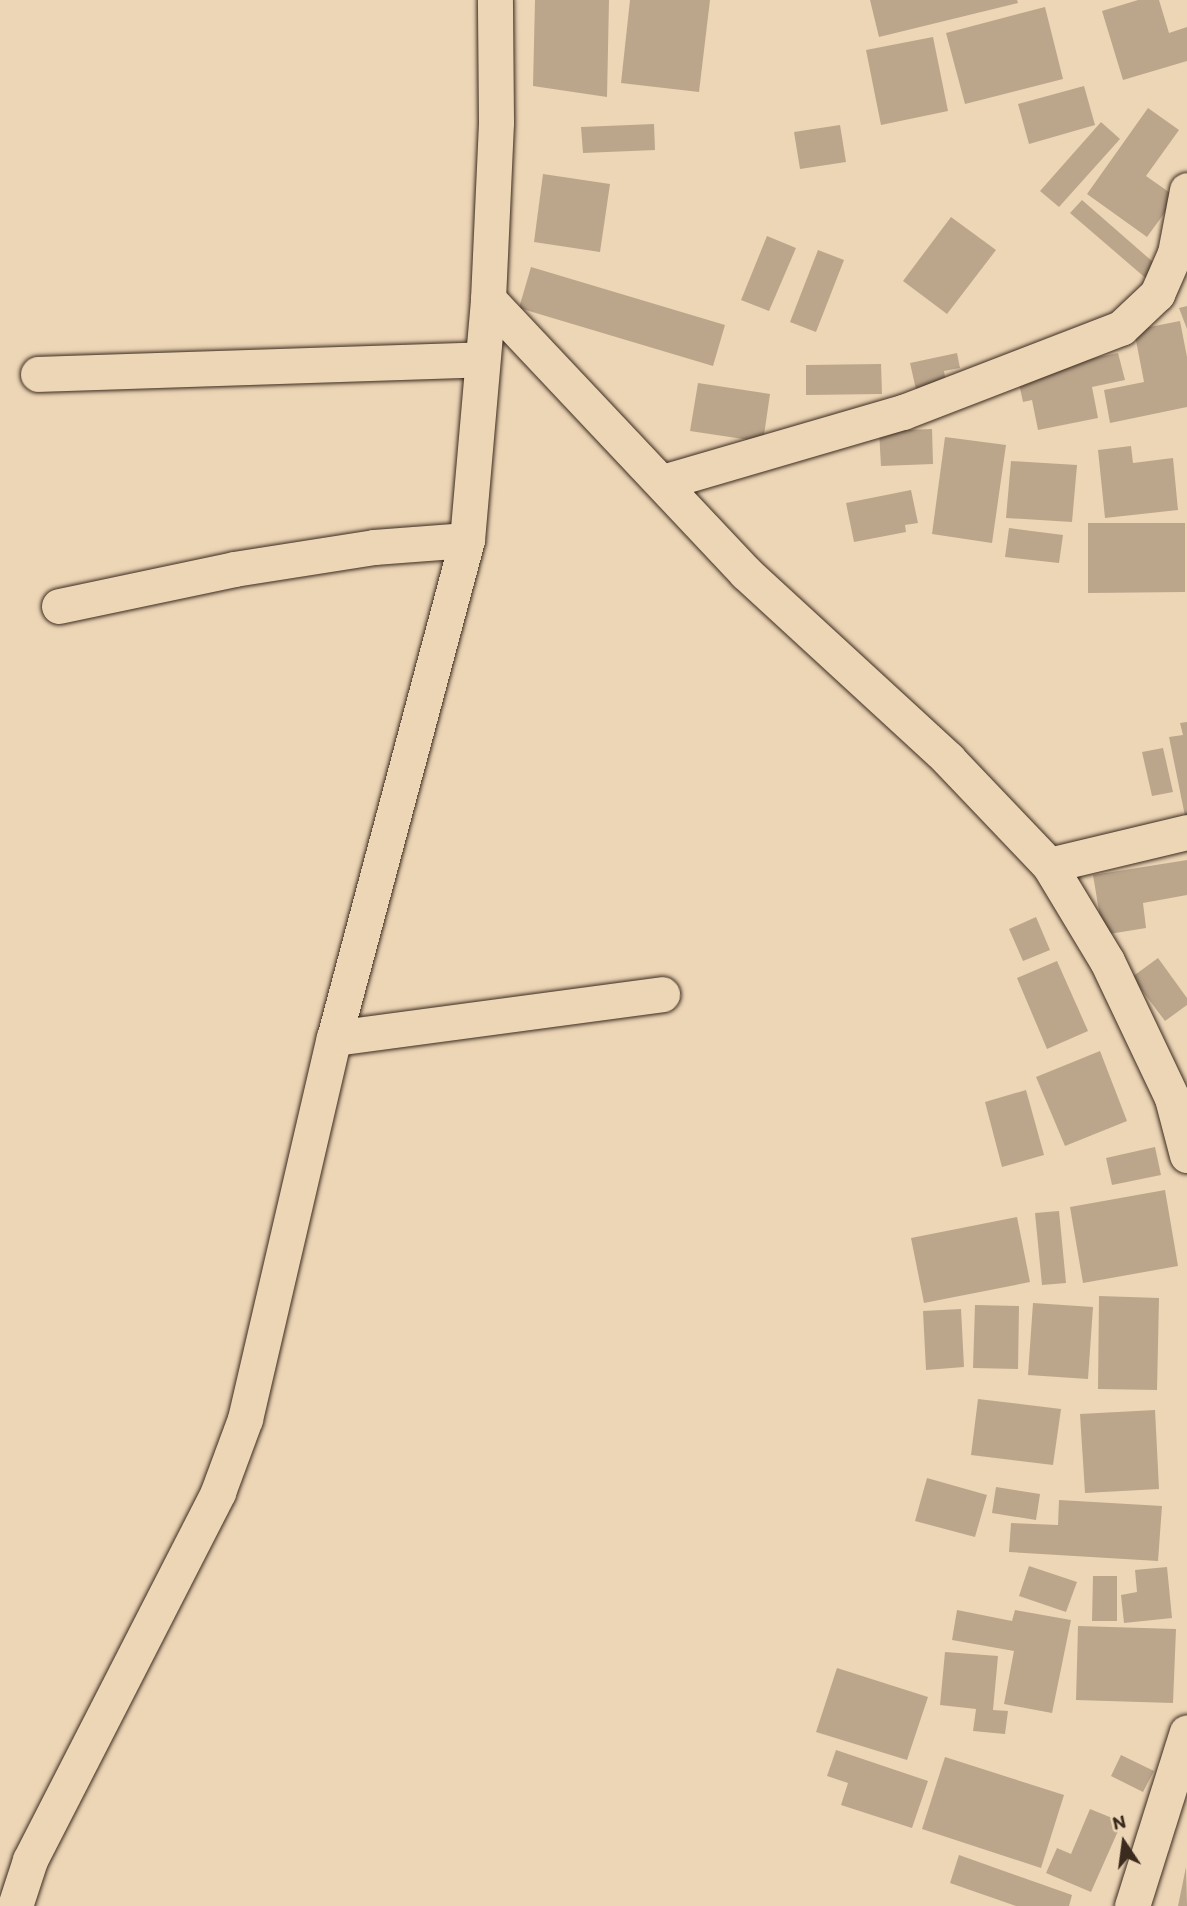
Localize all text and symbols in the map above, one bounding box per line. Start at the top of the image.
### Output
north arrow [1089,1808,1159,1878]
text: N [1110,1809,1128,1835]

